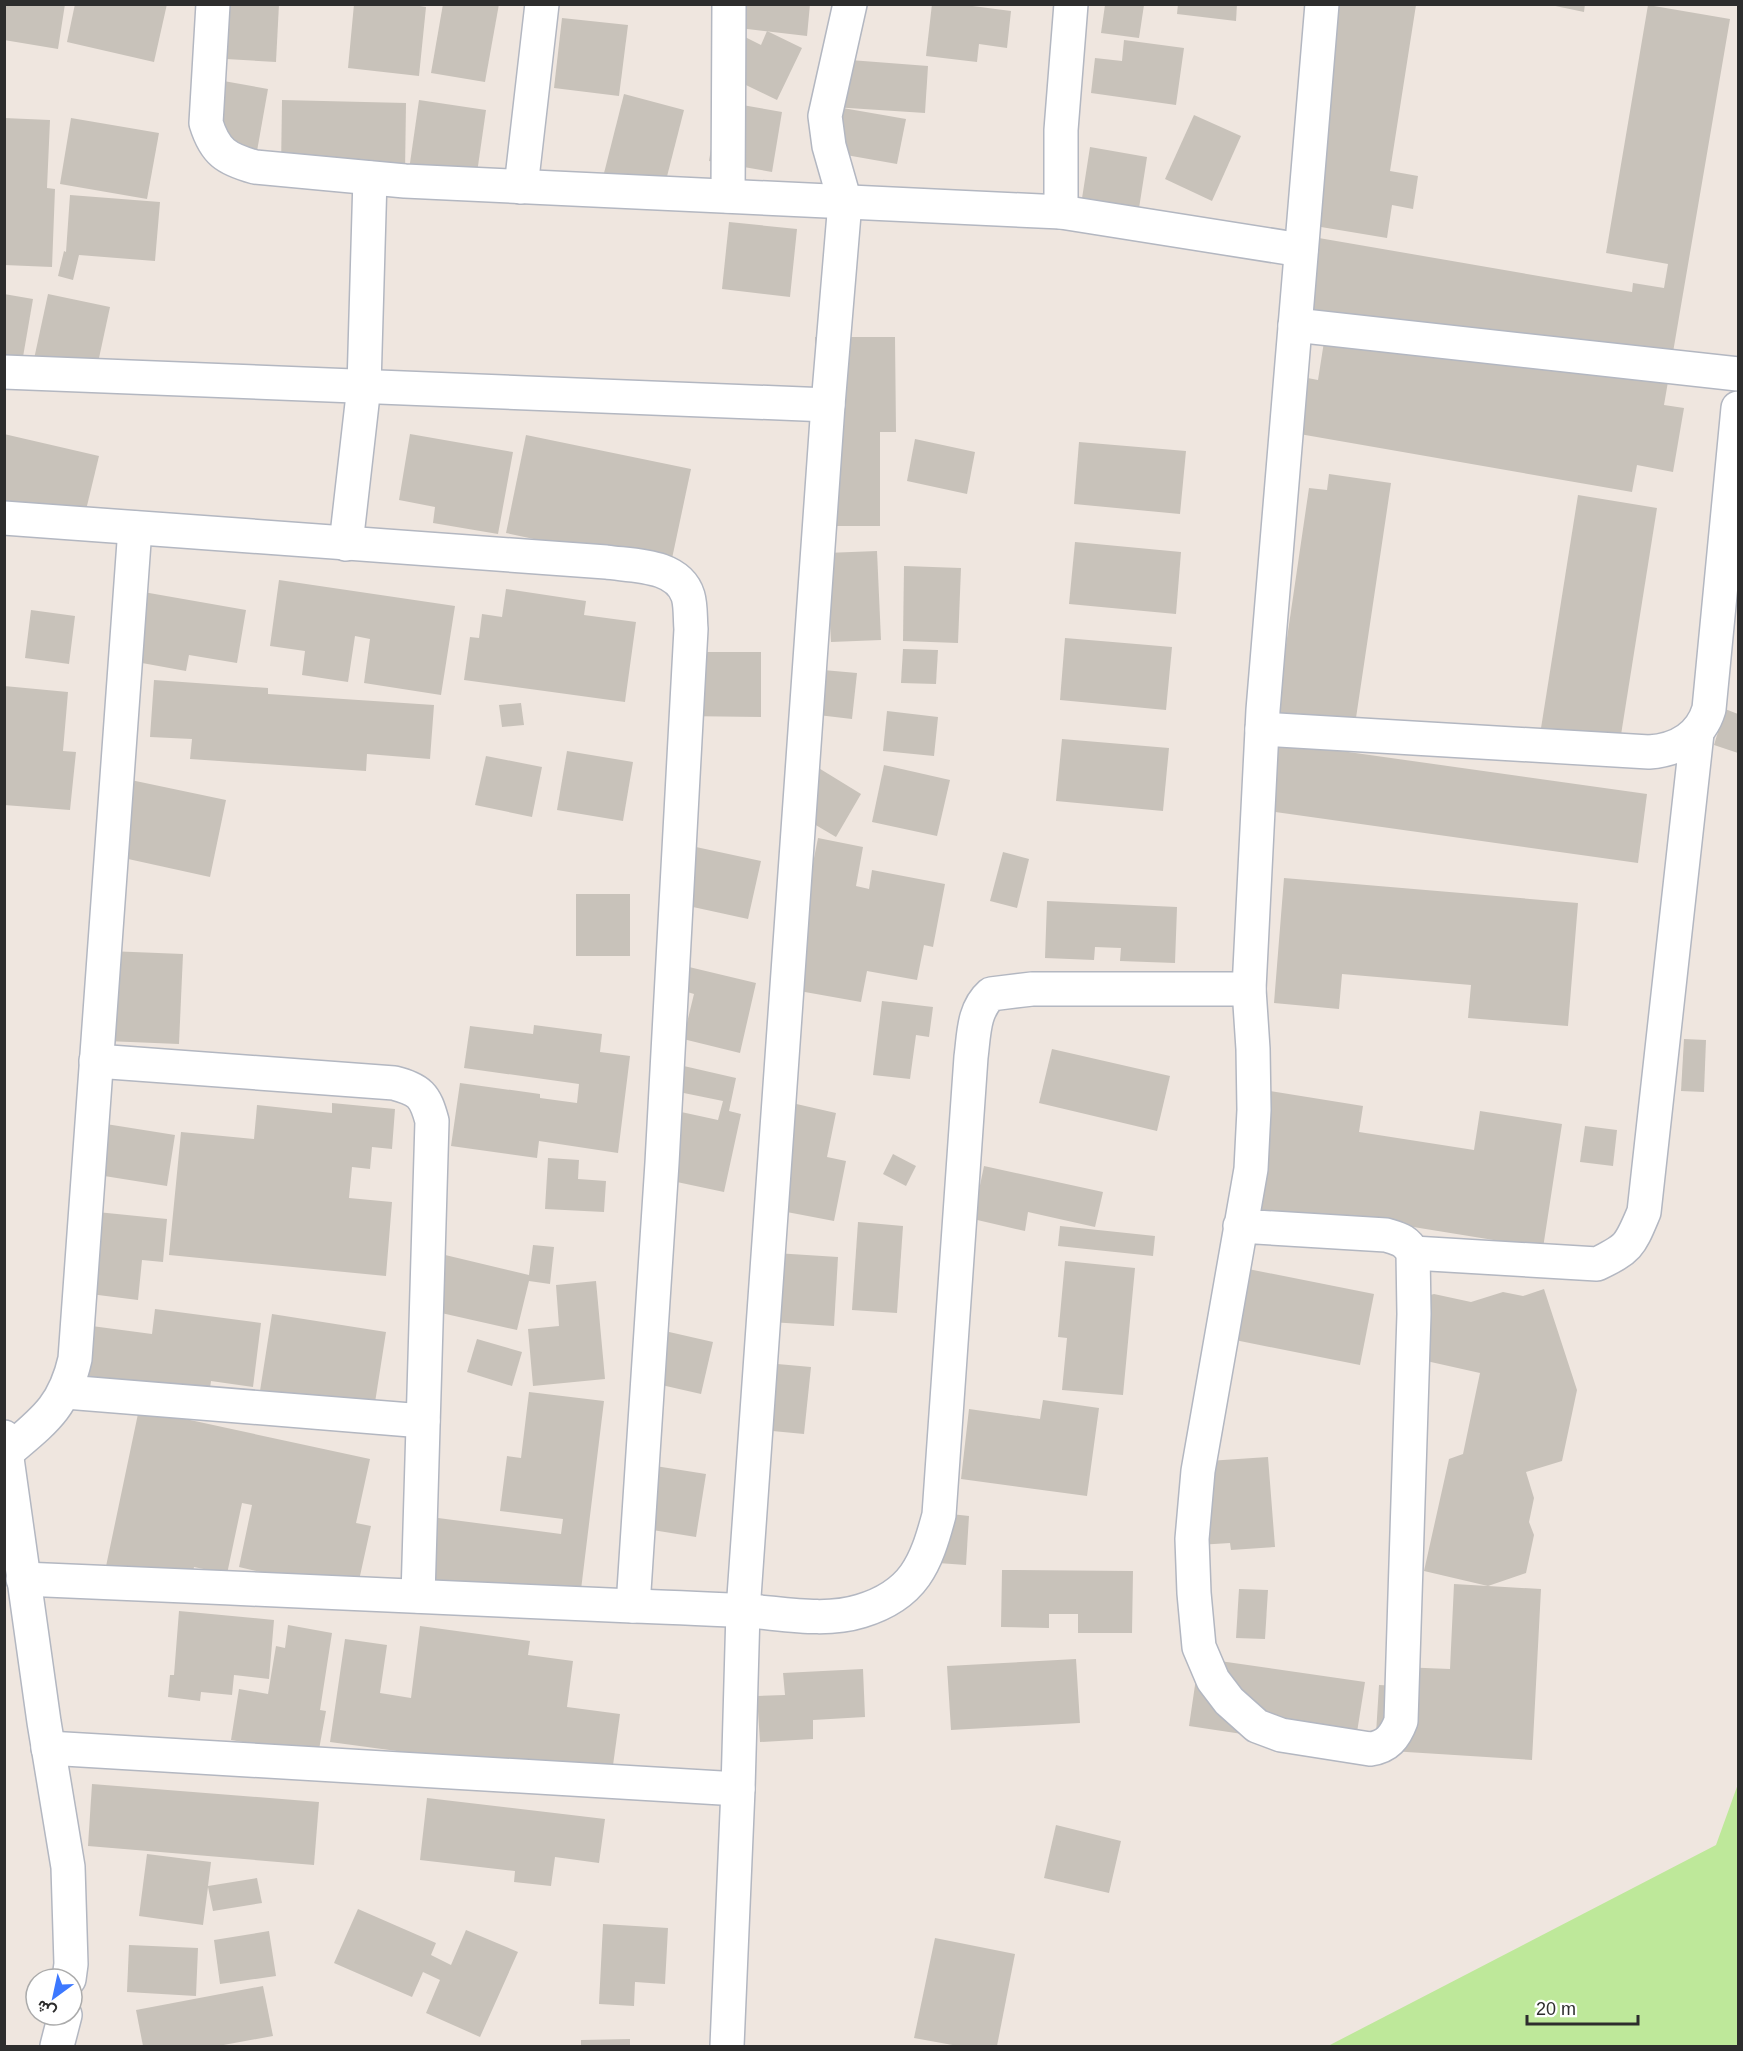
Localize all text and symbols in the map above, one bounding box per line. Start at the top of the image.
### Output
north arrow [24,1967,84,2027]
scale bar [1527,1988,1638,2026]
text: ش [33,1996,59,2022]
text: 20 m [1536,1999,1576,2019]

